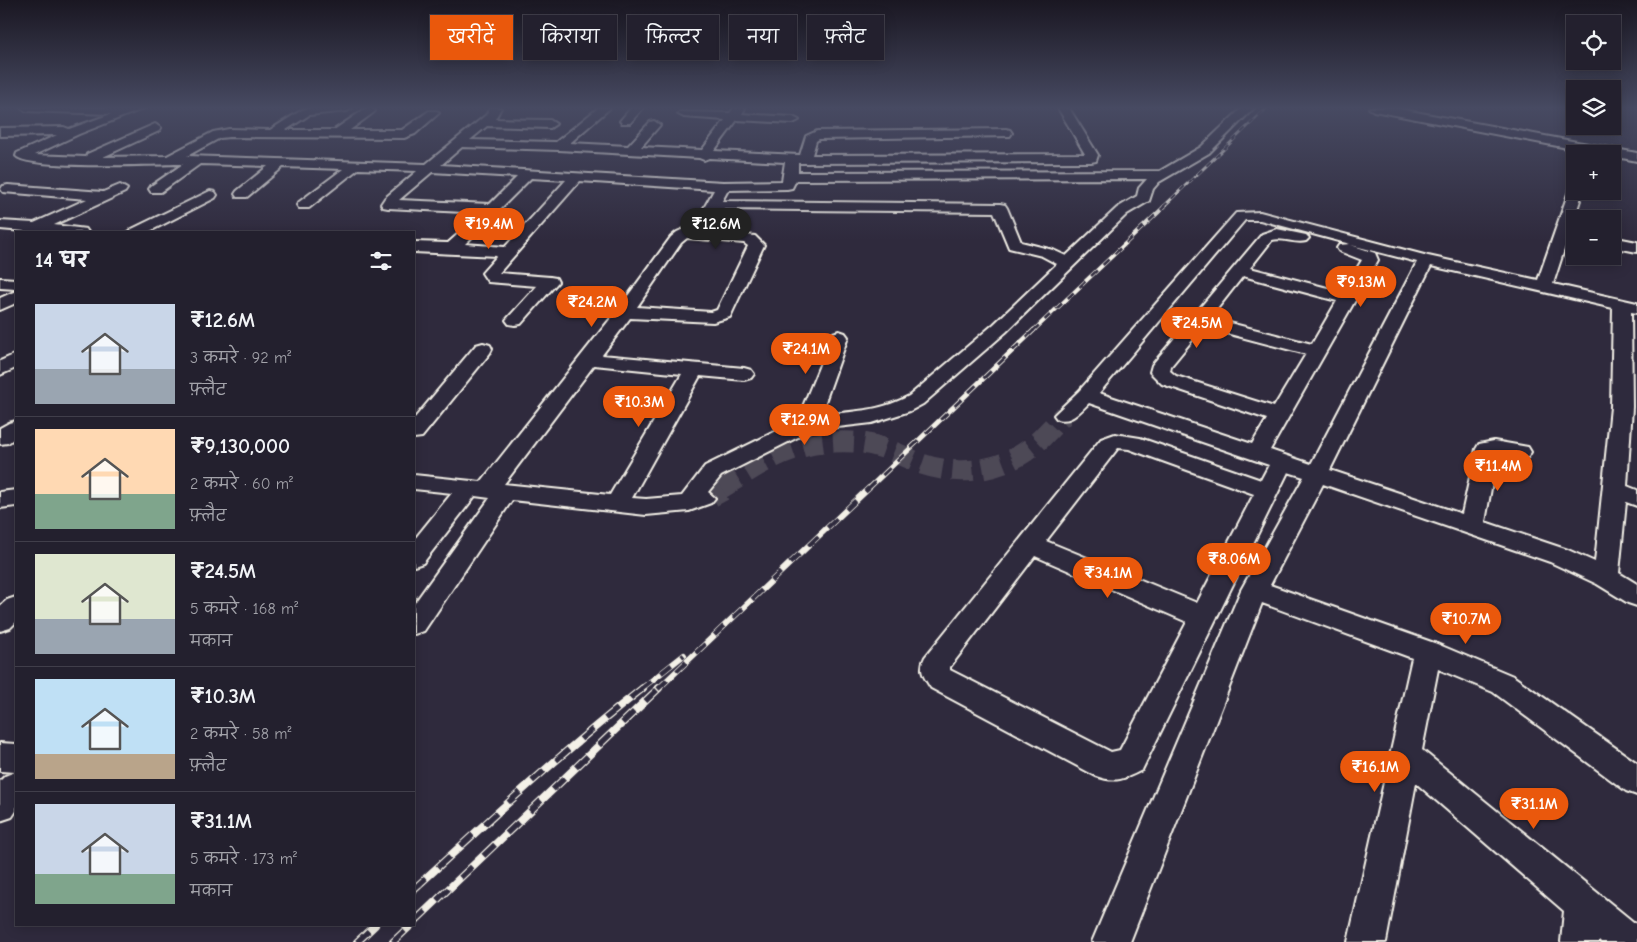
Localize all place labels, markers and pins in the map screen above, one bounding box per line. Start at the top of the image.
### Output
pin: ₹19.4M [448,208,530,250]
pin: ₹12.6M [675,208,757,250]
pin: ₹9.13M [1320,266,1402,308]
pin: ₹24.2M [551,286,633,328]
pin: ₹24.5M [1156,306,1238,349]
pin: ₹24.1M [765,332,847,375]
pin: ₹10.3M [598,386,680,428]
pin: ₹12.9M [764,404,846,446]
pin: ₹11.4M [1457,450,1539,492]
pin: ₹8.06M [1193,542,1275,585]
pin: ₹34.1M [1067,556,1149,599]
pin: ₹10.7M [1425,602,1507,645]
pin: ₹16.1M [1334,750,1416,793]
pin: ₹31.1M [1493,788,1575,830]

